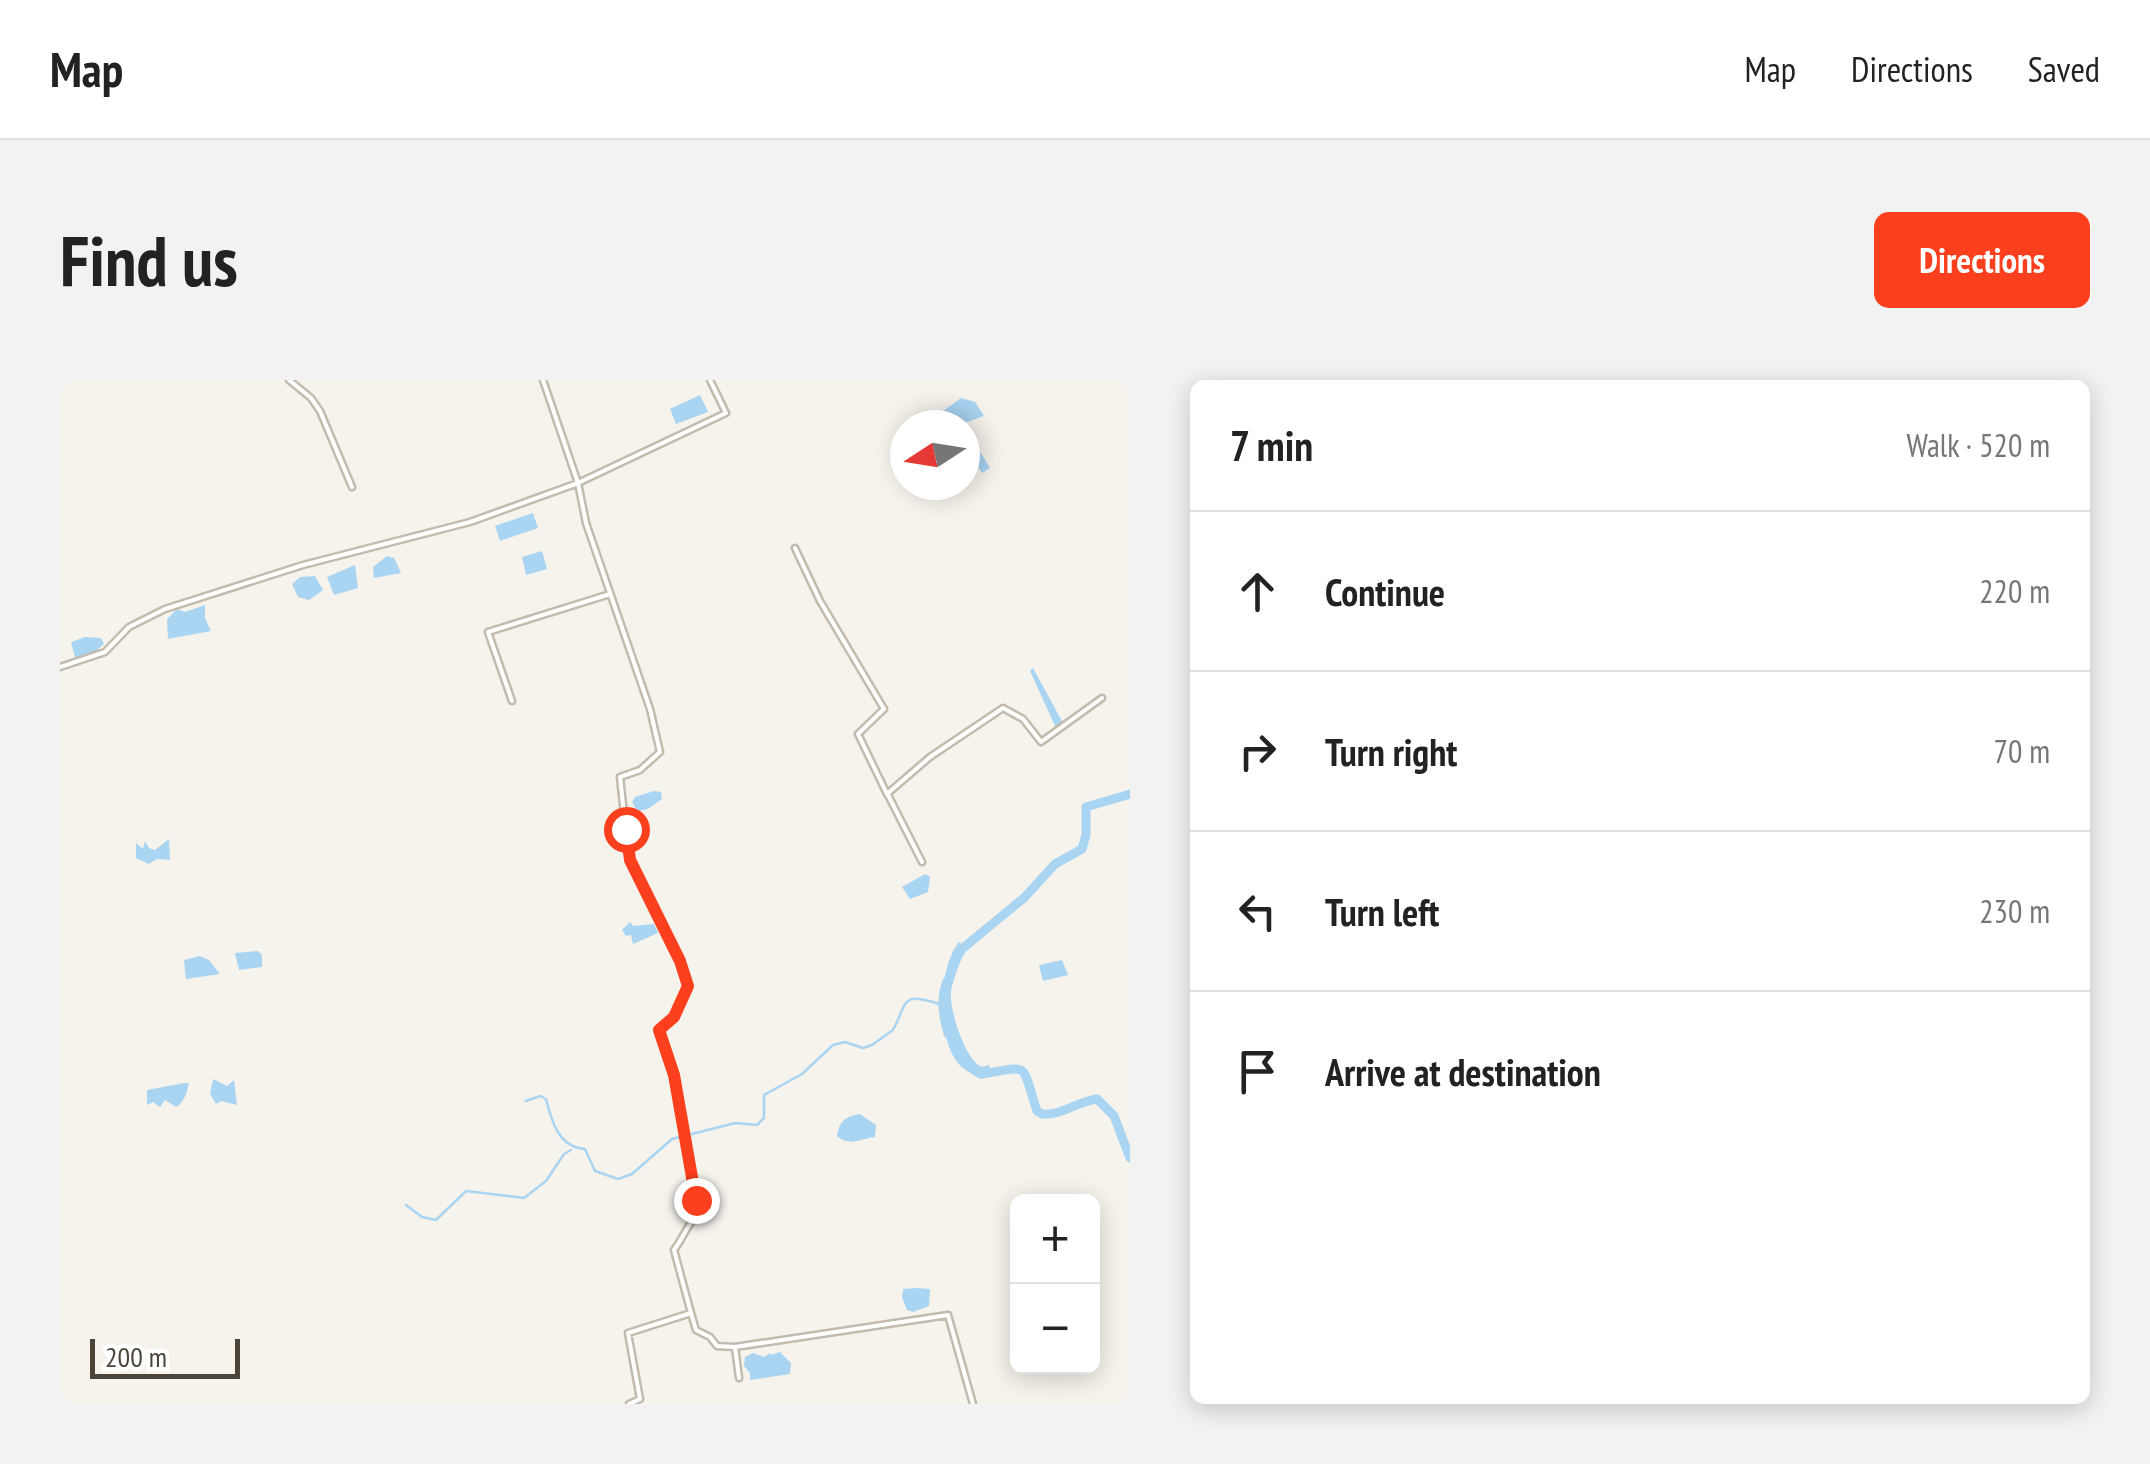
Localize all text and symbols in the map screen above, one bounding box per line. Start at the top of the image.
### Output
text: Map [50,38,123,100]
text: Map [1745,46,1796,92]
text: Directions [1851,46,1973,92]
text: Saved [2028,46,2100,92]
button: Directions [1874,212,2090,308]
text: Find us [60,215,238,305]
north arrow [890,410,980,500]
text: 7 min [1230,418,1313,473]
text: Walk · 520 m [1906,424,2050,466]
icon: ahead [1230,564,1285,619]
text: Continue [1325,567,1445,616]
text: 220 m [1979,570,2050,612]
icon: right [1230,724,1285,779]
text: Turn right [1325,727,1457,776]
text: 70 m [1994,730,2050,772]
route start [604,807,650,853]
icon: left [1230,884,1285,939]
text: Turn left [1325,887,1439,936]
text: 230 m [1979,890,2050,932]
icon: arrive [1230,1044,1285,1099]
text: Arrive at destination [1325,1047,1601,1096]
route end [674,1178,720,1224]
map controls [1010,1194,1100,1374]
button: + [1010,1194,1100,1284]
button: − [1010,1284,1100,1374]
scale bar [90,1334,240,1378]
text: 200 m [105,1338,167,1375]

